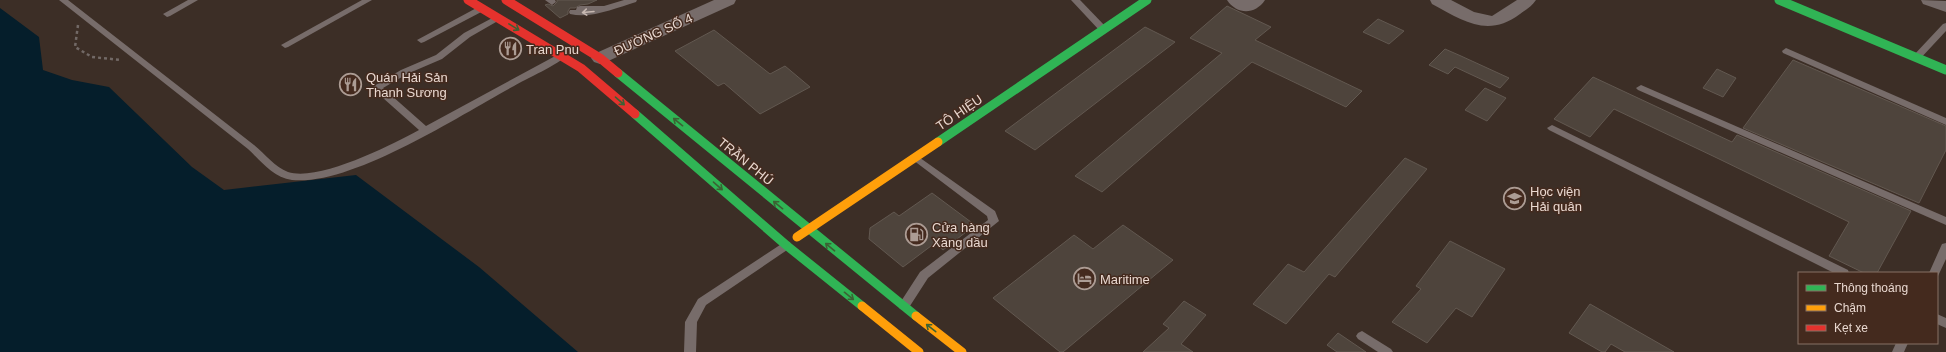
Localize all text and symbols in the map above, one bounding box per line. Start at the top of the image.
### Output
one-way arrow [582,8,595,16]
street label: ĐƯỜNG SỐ 4 [612,10,695,58]
one-way arrow [508,24,520,32]
restaurant icon: Tran Pnu [498,36,524,62]
place label: Tran Pnu [526,42,579,57]
place label: Quán Hải Sản Thanh Sương [366,70,448,100]
restaurant icon: Quán Hải Sản Thanh Sương [338,71,364,97]
street label: TÔ HIỆU [933,91,985,133]
one-way arrow [615,97,625,106]
one-way arrow [673,117,683,126]
street label: TRẦN PHÚ [715,135,776,188]
one-way arrow [713,182,724,191]
place label: Học viện Hải quân [1530,184,1582,214]
school or university icon: Học viện Hải quân [1502,185,1528,211]
one-way arrow [773,200,784,209]
place label: Cửa hàng Xăng dầu [932,220,990,250]
fuel station icon: Cửa hàng Xăng dầu [904,221,930,247]
one-way arrow [824,242,835,251]
hotel icon: Maritime [1071,266,1097,292]
place label: Maritime [1100,272,1150,287]
legend [1798,272,1938,344]
text: Thông thoáng [1834,281,1908,295]
one-way arrow [844,291,855,300]
text: Chậm [1834,301,1866,315]
text: Kẹt xe [1834,321,1868,335]
one-way arrow [926,323,937,332]

